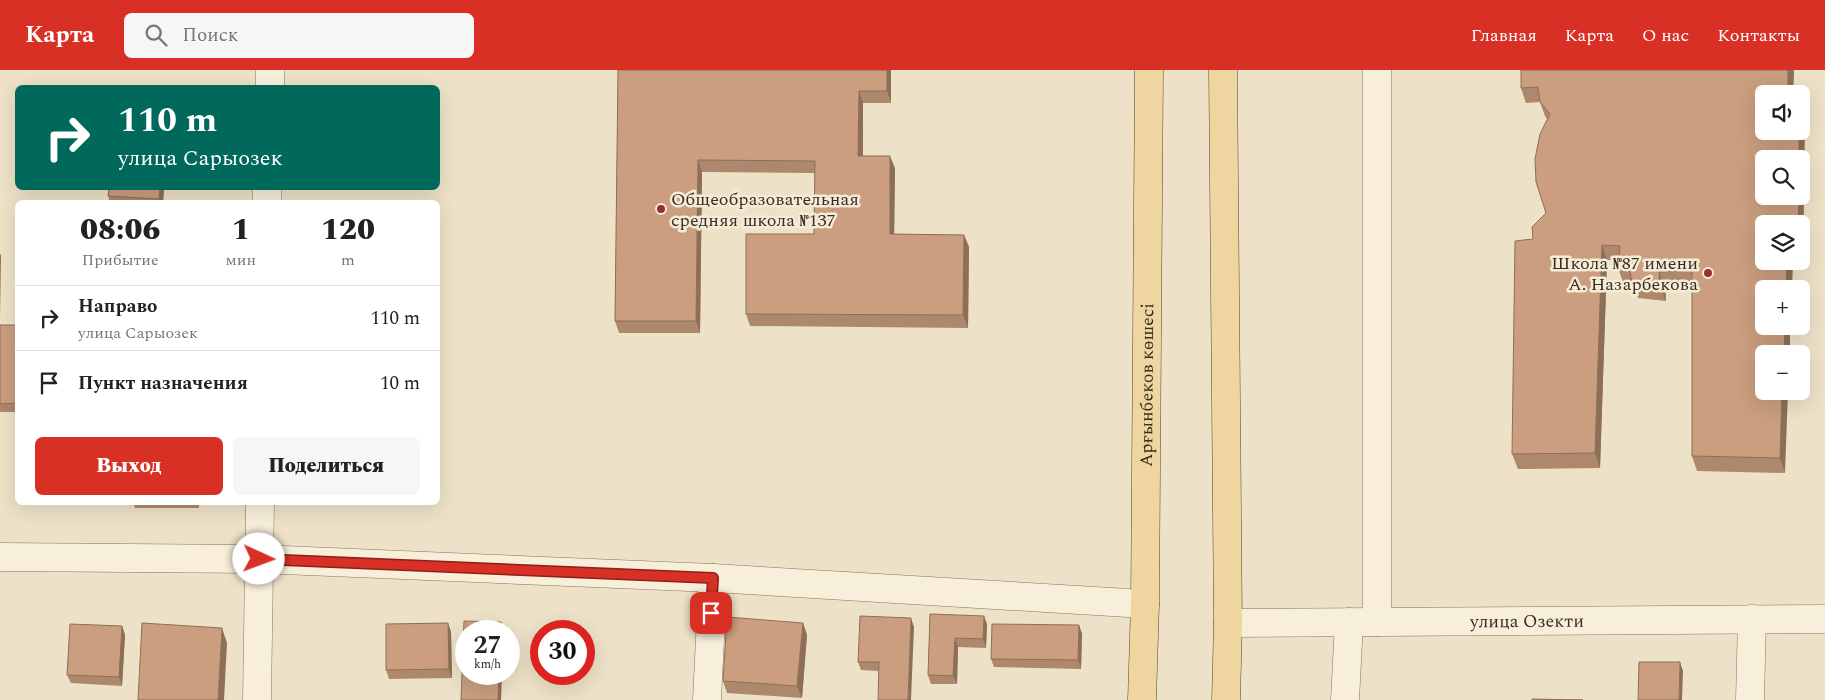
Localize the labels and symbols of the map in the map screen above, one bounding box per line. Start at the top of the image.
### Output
place label: Общеобразовательная средняя школа №137 [671,186,859,234]
marker: Общеобразовательная средняя школа №137 [655,203,667,215]
place label: Школа №87 имени А. Назарбекова [1551,250,1698,298]
marker: Школа №87 имени А. Назарбекова [1702,267,1714,279]
street label: Арғынбеков көшесі [1133,303,1161,467]
position arrow [232,532,284,584]
pin [690,592,732,634]
street label: улица Озекти [1469,607,1584,635]
speed limit sign: 30 [530,620,595,685]

